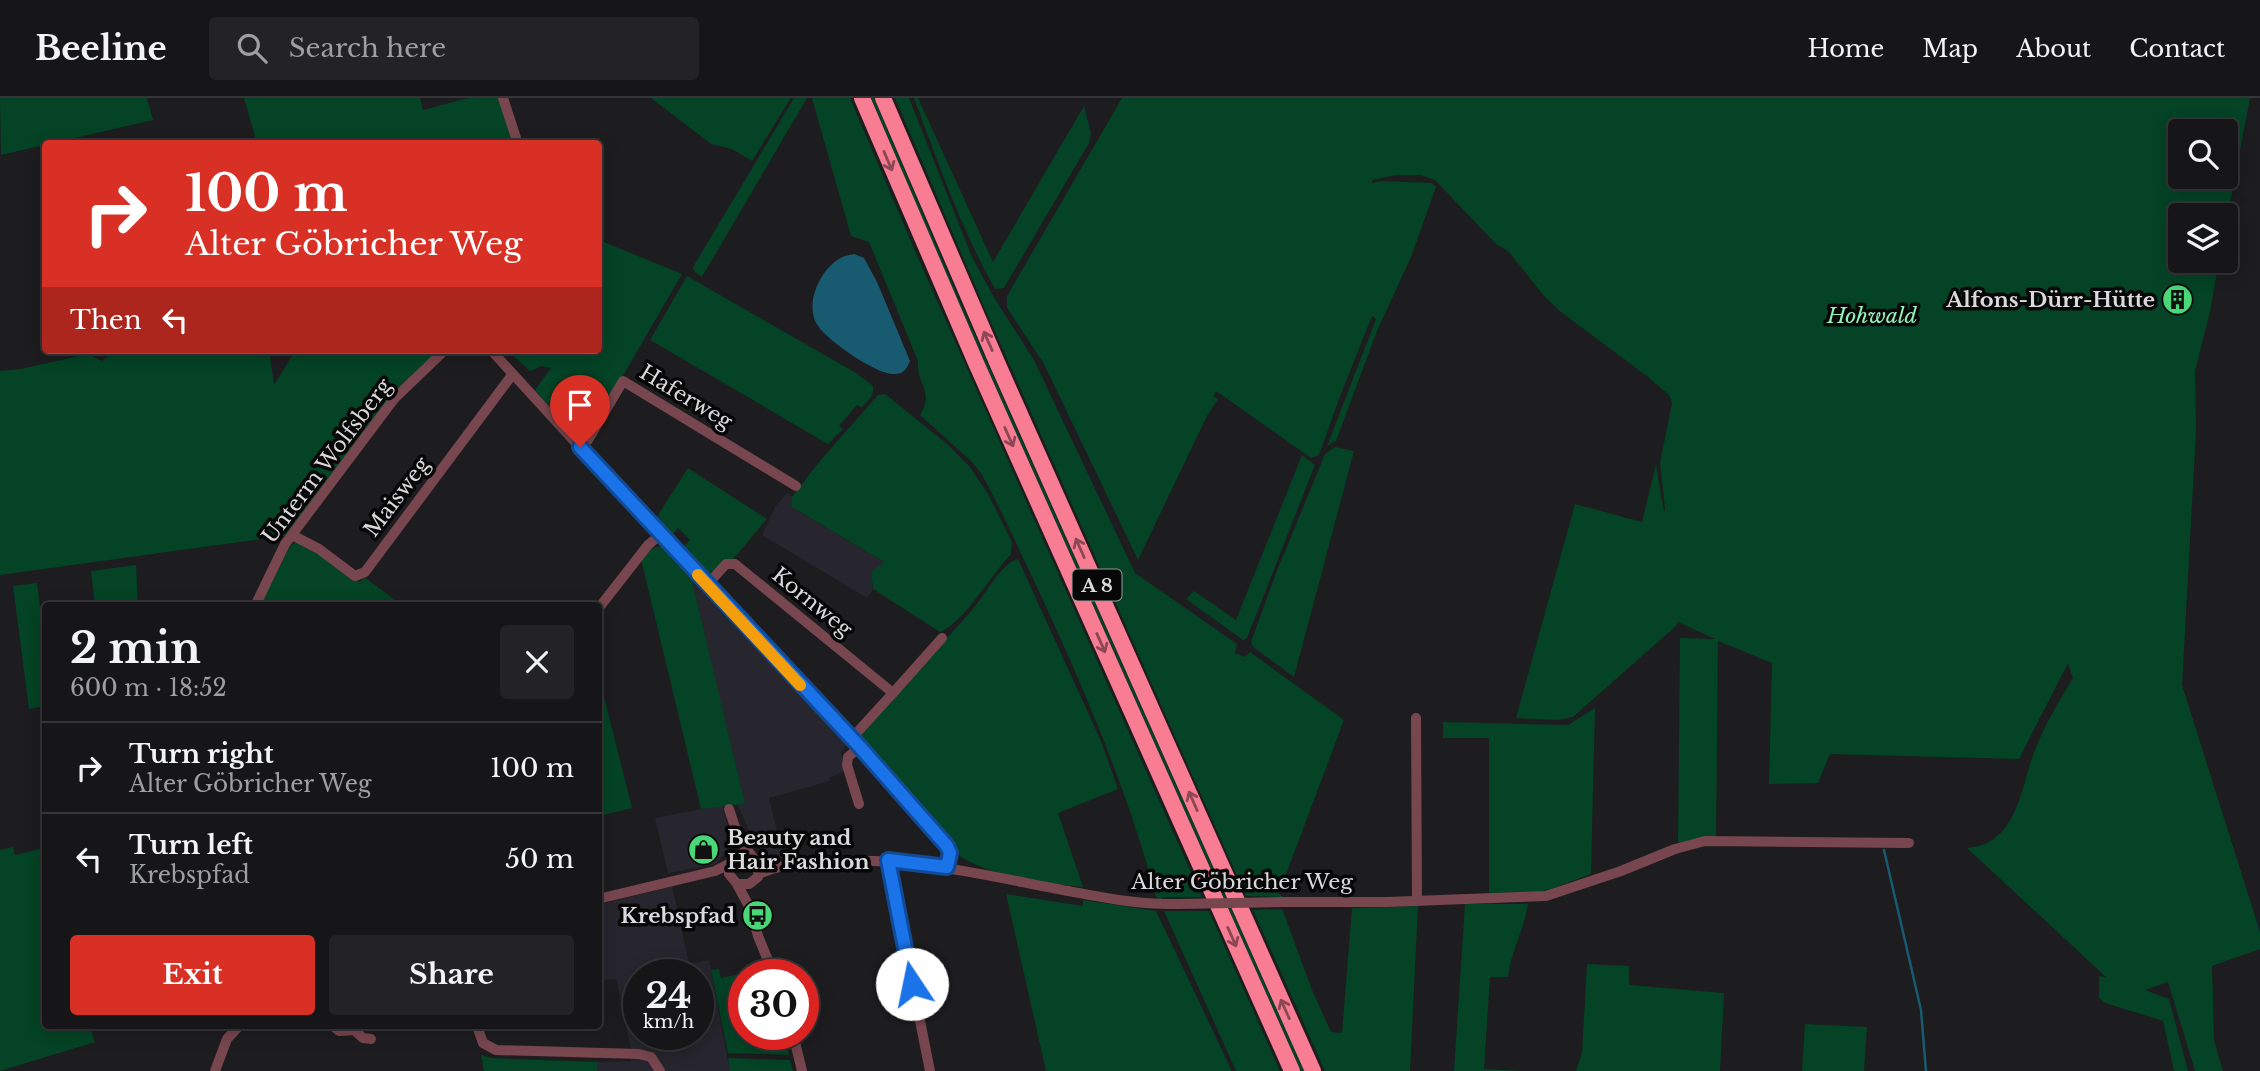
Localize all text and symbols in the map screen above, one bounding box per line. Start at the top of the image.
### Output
search box [209,17,699,80]
text: Beeline [35,28,167,69]
icon: search [233,29,271,67]
text: Search here [289,32,446,64]
text: Home [1808,34,1884,63]
text: Map [1922,34,1978,63]
text: About [2016,34,2091,63]
text: Contact [2129,34,2225,63]
map controls [2168,119,2238,273]
button: search [2168,119,2238,189]
one-way arrow [882,150,895,171]
text: 100 m [185,163,348,224]
icon: right [70,168,161,259]
button: layers [2168,203,2238,273]
text: Alter Göbricher Weg [185,224,523,264]
building icon: Alfons-Dürr-Hütte [2161,283,2195,317]
place label: Alfons-Dürr-Hütte [1945,287,2155,313]
icon: left [156,301,194,339]
park label: Hohwald [1826,303,1917,329]
text: Then [70,304,142,336]
one-way arrow [981,330,994,352]
street label: Haferweg [635,359,737,435]
street label: Unterm Wolfsberg [257,373,398,549]
pin [550,375,610,447]
icon: arrive [561,386,599,424]
one-way arrow [1003,425,1016,447]
street label: Maisweg [359,452,436,542]
one-way arrow [1073,538,1086,560]
street label: Kornweg [767,562,858,642]
road number: A 8 [1072,570,1122,600]
text: 2 min [70,622,201,674]
button: close [500,625,574,699]
one-way arrow [1095,632,1108,653]
text: 600 m · 18:52 [70,674,227,702]
text: Turn right [129,738,274,770]
icon: right [70,749,108,787]
text: 100 m [490,752,574,784]
text: Alter Göbricher Weg [129,770,372,798]
one-way arrow [1186,791,1199,812]
place label: Beauty and Hair Fashion [727,825,870,875]
text: Turn left [129,829,253,861]
shop icon: Beauty and Hair Fashion [687,833,721,867]
icon: left [70,840,108,878]
text: 50 m [505,843,574,875]
text: Krebspfad [129,861,250,889]
street label: Alter Göbricher Weg [1130,869,1353,895]
bus stop icon: Krebspfad [741,899,775,933]
place label: Krebspfad [621,903,735,929]
one-way arrow [1227,926,1240,948]
button: Exit [70,935,315,1015]
button: Share [329,935,574,1015]
position arrow [875,947,949,1021]
speed limit sign: 30 [728,959,819,1050]
text: 24 [645,974,692,1017]
one-way arrow [1278,998,1291,1020]
text: km/h [643,1011,694,1033]

